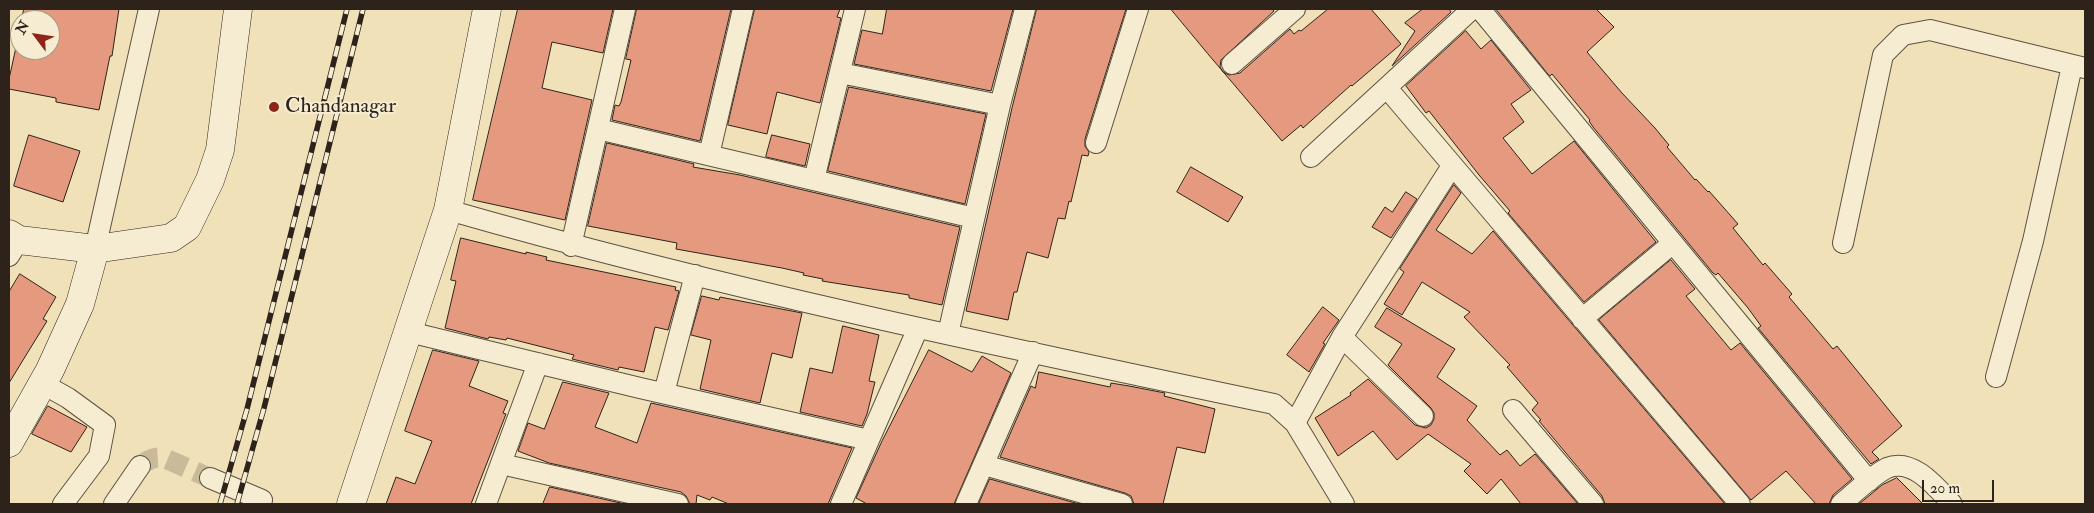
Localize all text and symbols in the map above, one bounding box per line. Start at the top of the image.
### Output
north arrow [10,10,60,60]
text: N [12,18,33,37]
place label: Chandanagar [285,94,396,120]
marker: Chandanagar [267,100,281,114]
scale bar [1924,470,1996,502]
text: 20 m [1930,479,1960,498]

